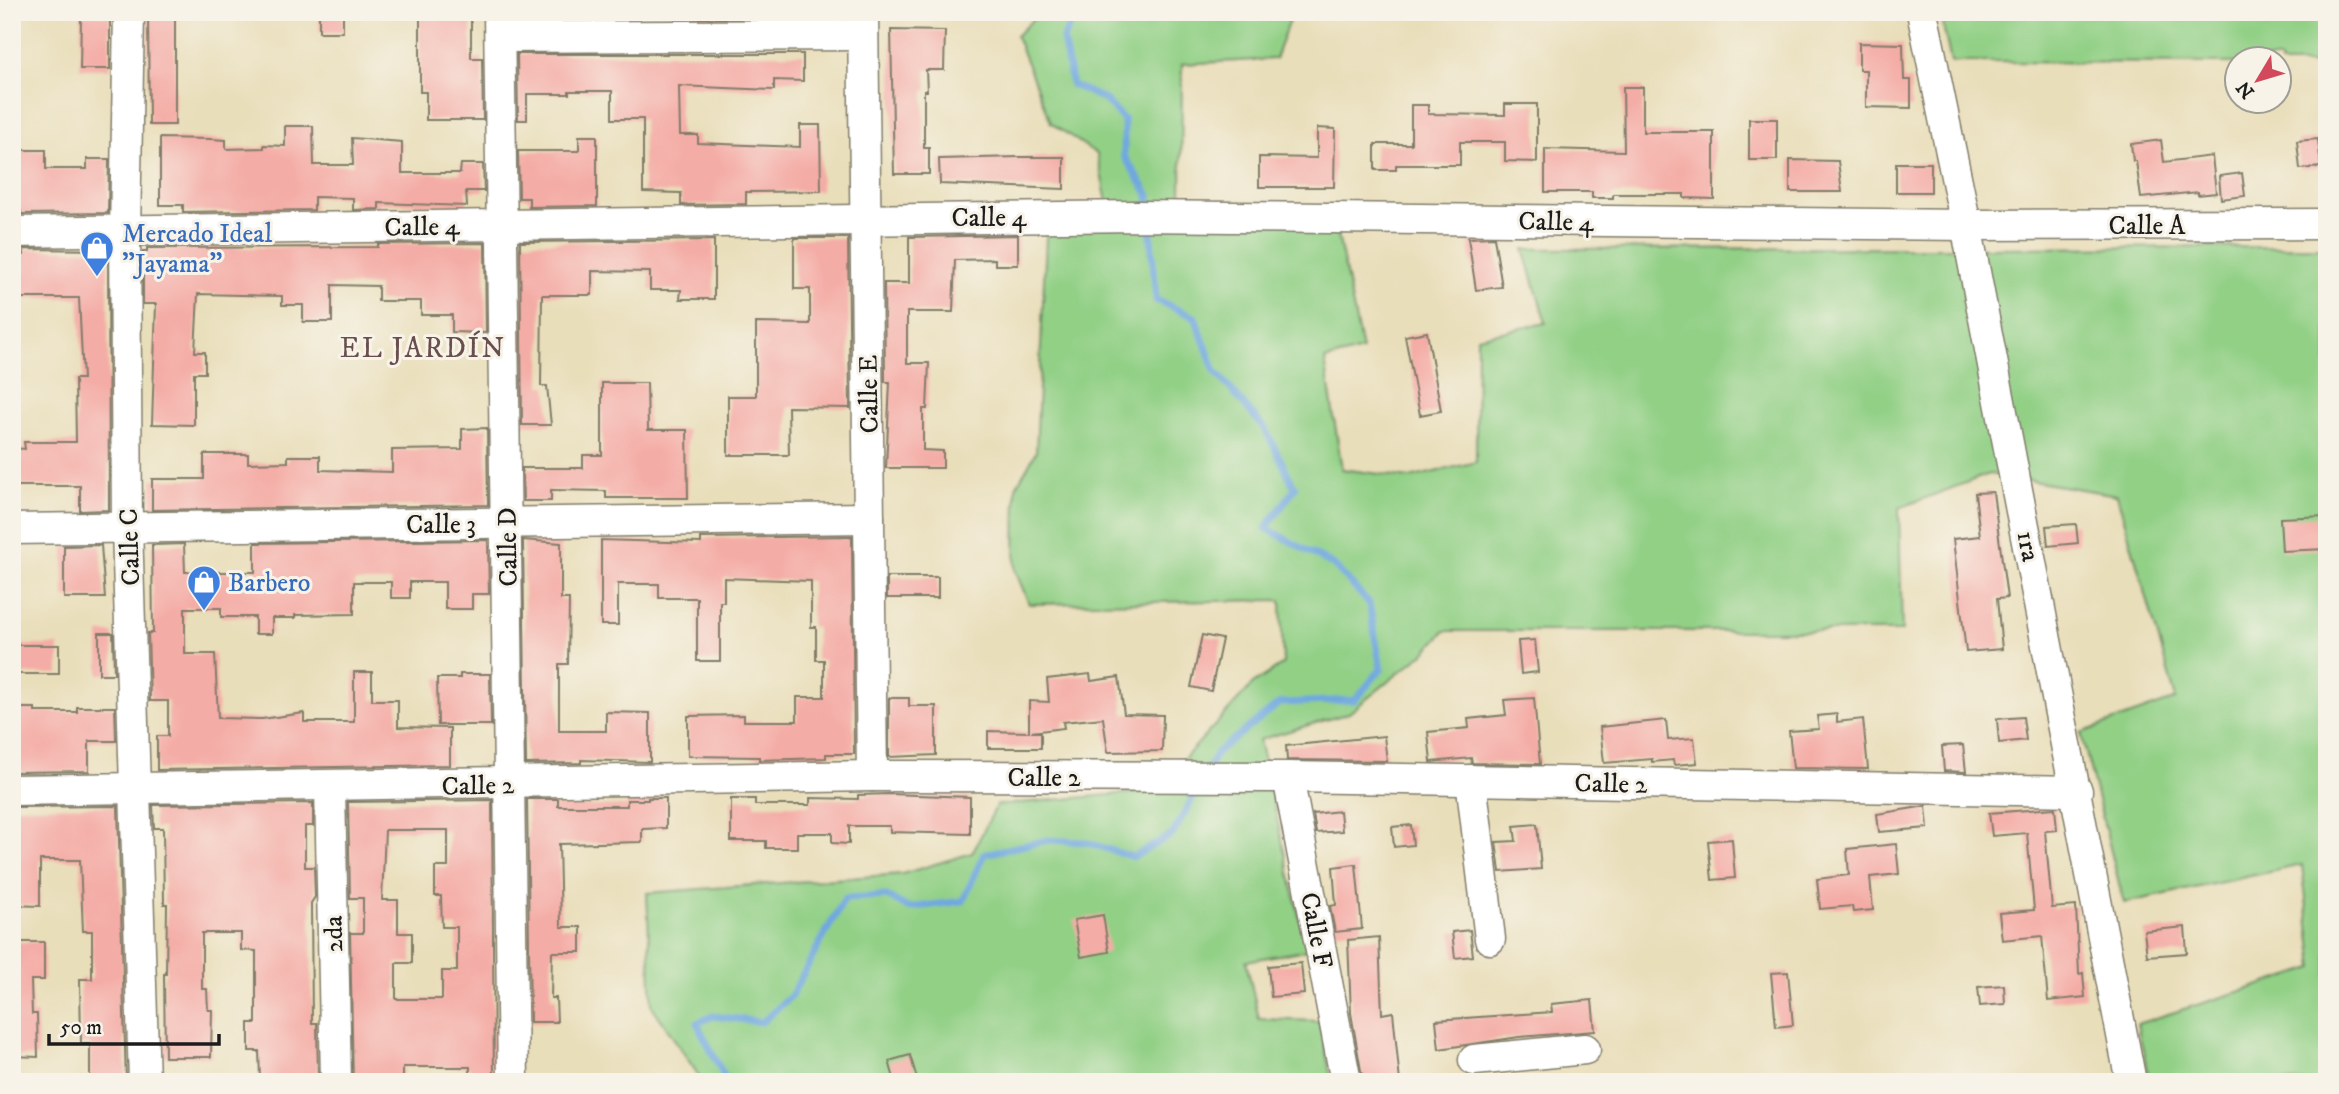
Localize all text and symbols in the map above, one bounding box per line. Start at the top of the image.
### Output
north arrow [2224,46,2294,116]
text: N [2232,76,2260,103]
street label: Calle 4 [951,202,1028,235]
street label: Calle 4 [1518,205,1595,240]
street label: Calle 4 [384,210,461,245]
street label: Calle A [2109,210,2186,243]
place label: Mercado Ideal "Jayama" [122,218,272,281]
shop icon: Mercado Ideal "Jayama" [78,229,116,278]
district label: EL JARDÍN [340,330,506,366]
street label: Calle E [852,354,887,434]
street label: Calle D [491,507,526,587]
street label: Calle C [113,508,148,586]
street label: Calle 3 [406,509,476,542]
street label: 1ra [2008,528,2047,564]
shop icon: Barbero [185,563,223,612]
place label: Barbero [228,567,310,600]
street label: Calle 2 [1008,762,1081,795]
street label: Calle 2 [1574,767,1648,802]
street label: Calle 2 [441,769,515,804]
street label: Calle F [1292,890,1339,971]
street label: 2da [318,915,351,953]
scale bar [49,1003,219,1047]
text: 50 m [60,1015,102,1041]

